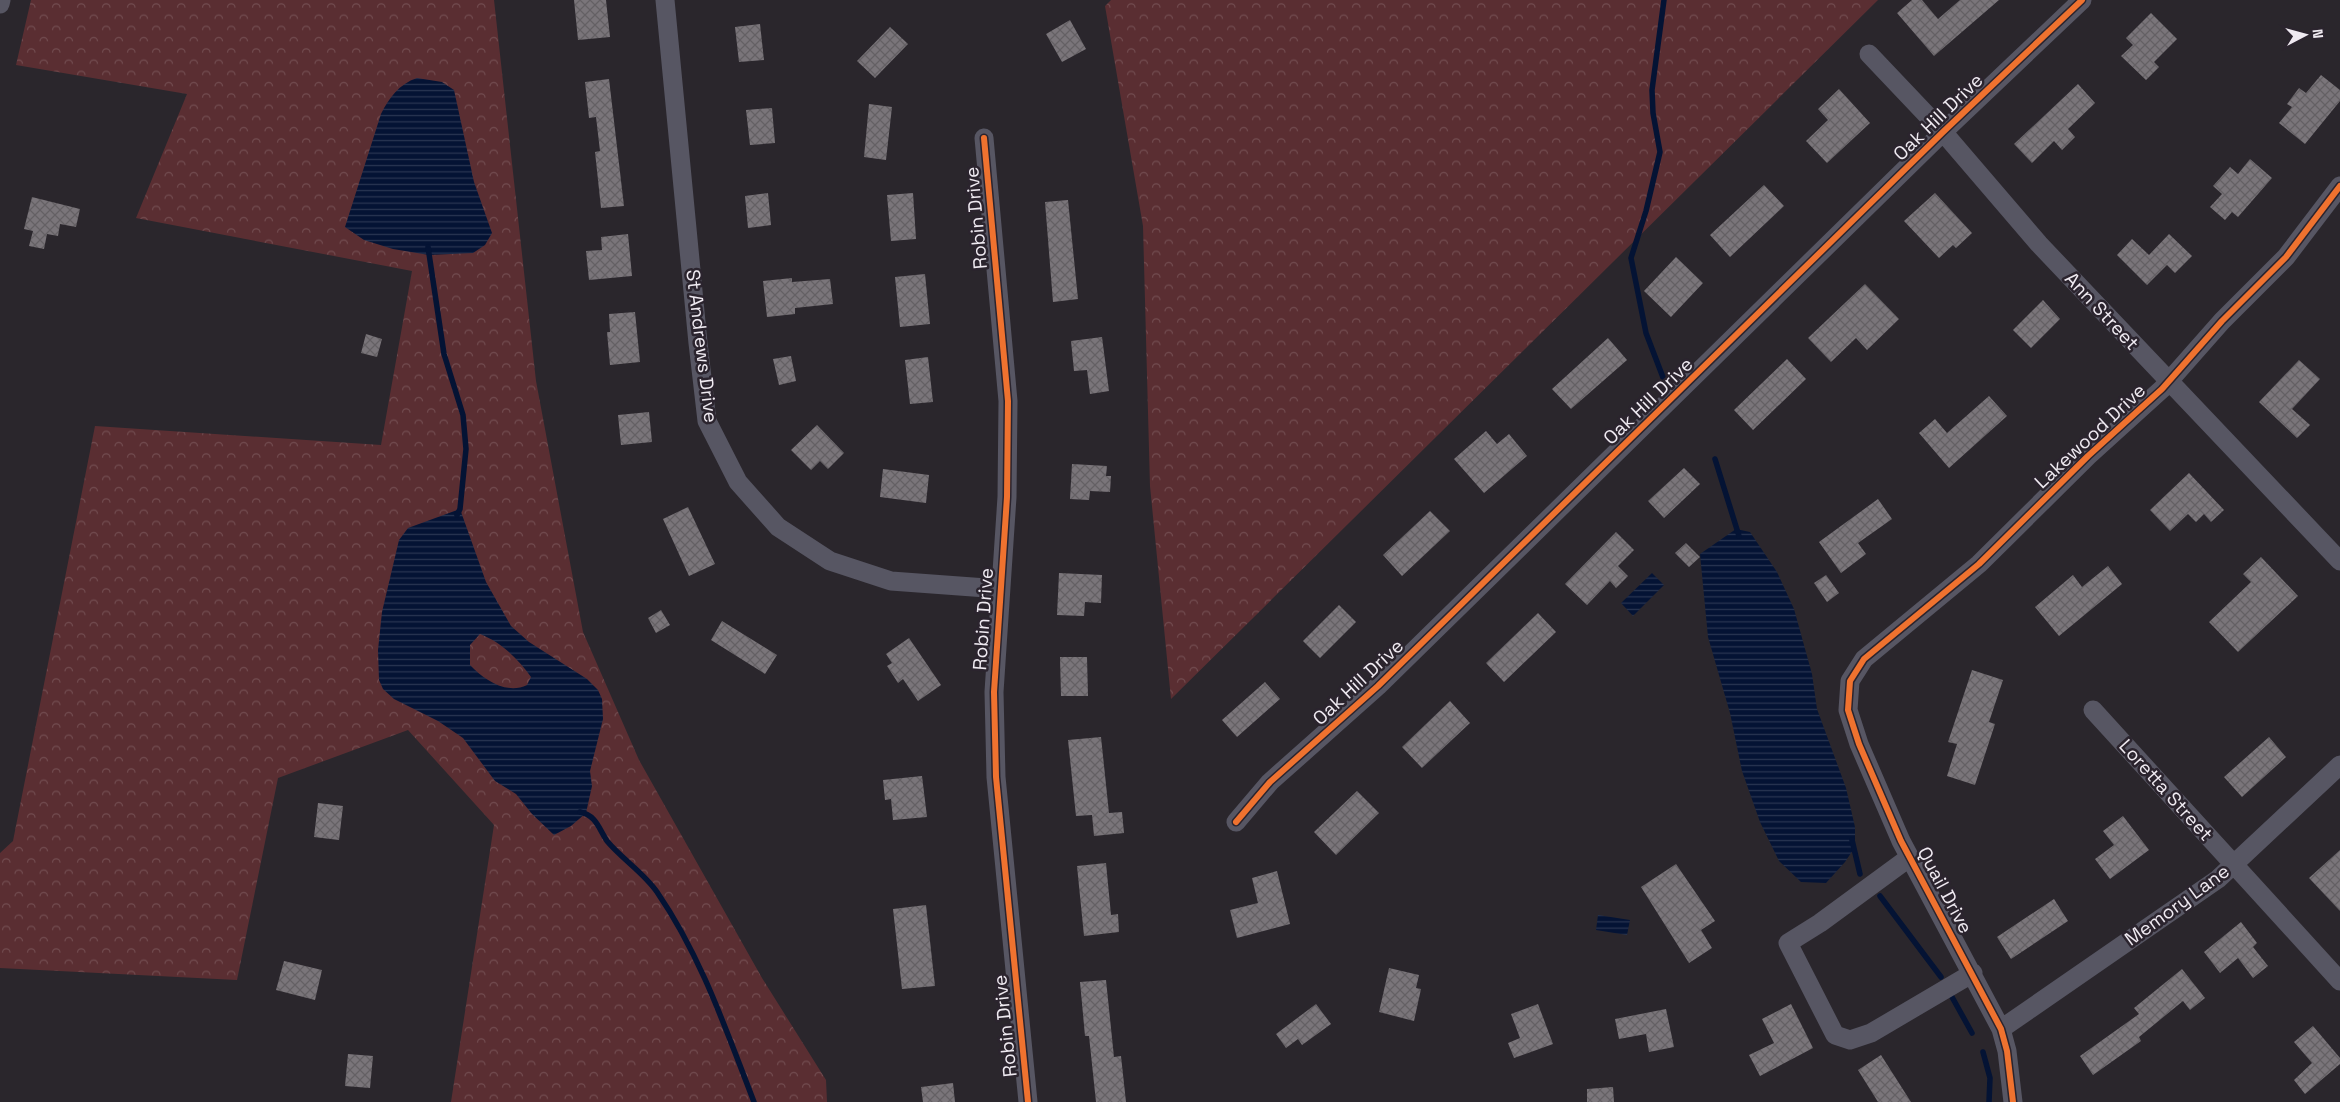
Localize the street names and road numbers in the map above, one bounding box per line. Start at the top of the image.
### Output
street label: Oak Hill Drive [1888,68,1988,166]
street label: Robin Drive [959,166,993,270]
street label: Ann Street [2059,267,2145,355]
street label: St Andrews Drive [680,268,724,424]
street label: Oak Hill Drive [1598,352,1698,450]
street label: Lakewood Drive [2029,378,2151,494]
street label: Robin Drive [967,567,999,671]
street label: Oak Hill Drive [1307,633,1409,731]
street label: Loretta Street [2114,734,2218,846]
street label: Quail Drive [1912,842,1978,938]
street label: Memory Lane [2120,859,2234,951]
street label: Robin Drive [987,974,1023,1078]

